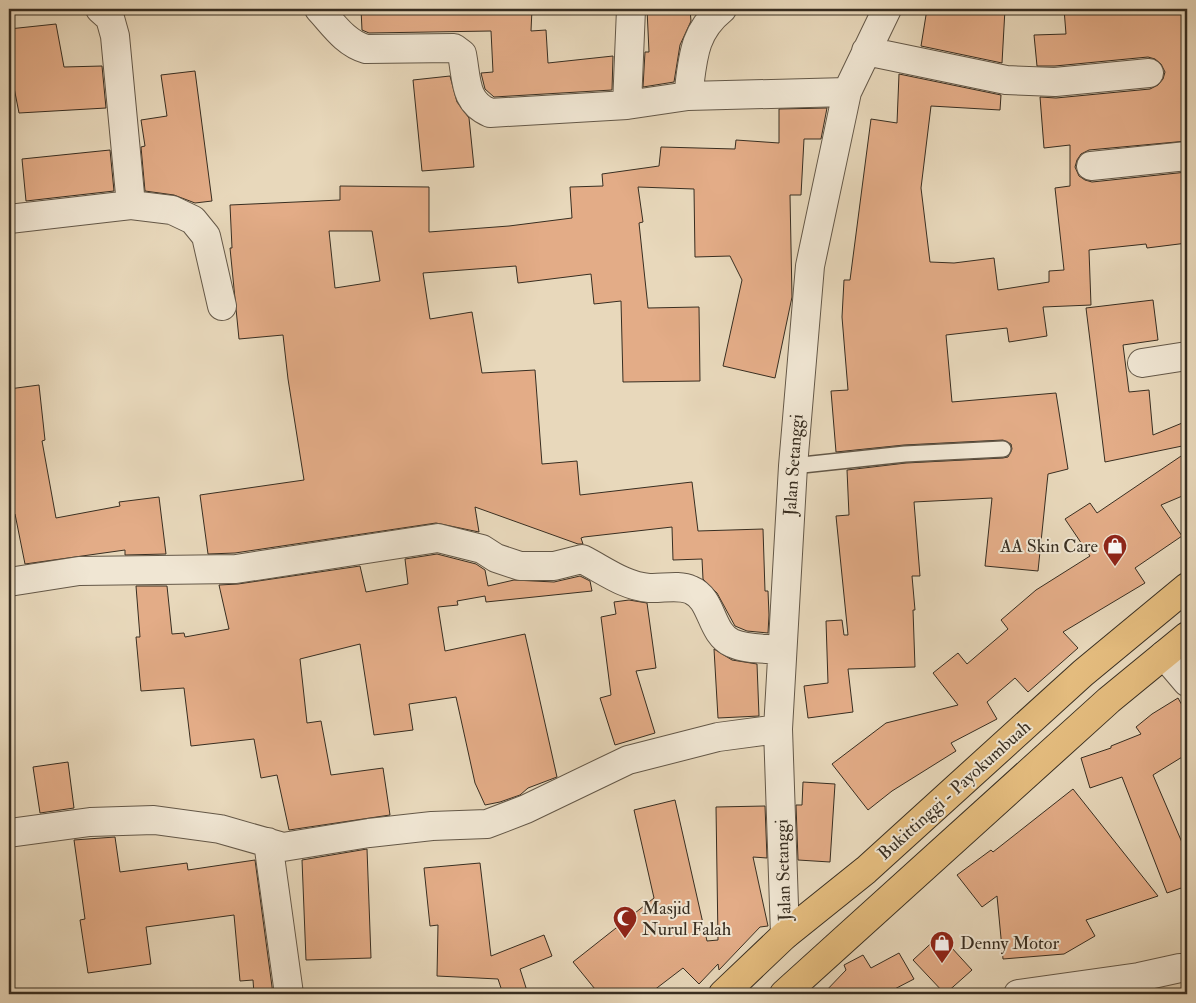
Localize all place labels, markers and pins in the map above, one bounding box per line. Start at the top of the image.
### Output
shop icon: AA Skin Care [1102,533,1128,567]
place label: AA Skin Care [999,535,1098,558]
place label: Masjid Nurul Falah [642,897,732,941]
mosque icon: Masjid Nurul Falah [612,905,638,939]
shop icon: Denny Motor [929,930,955,964]
place label: Denny Motor [960,932,1059,955]

